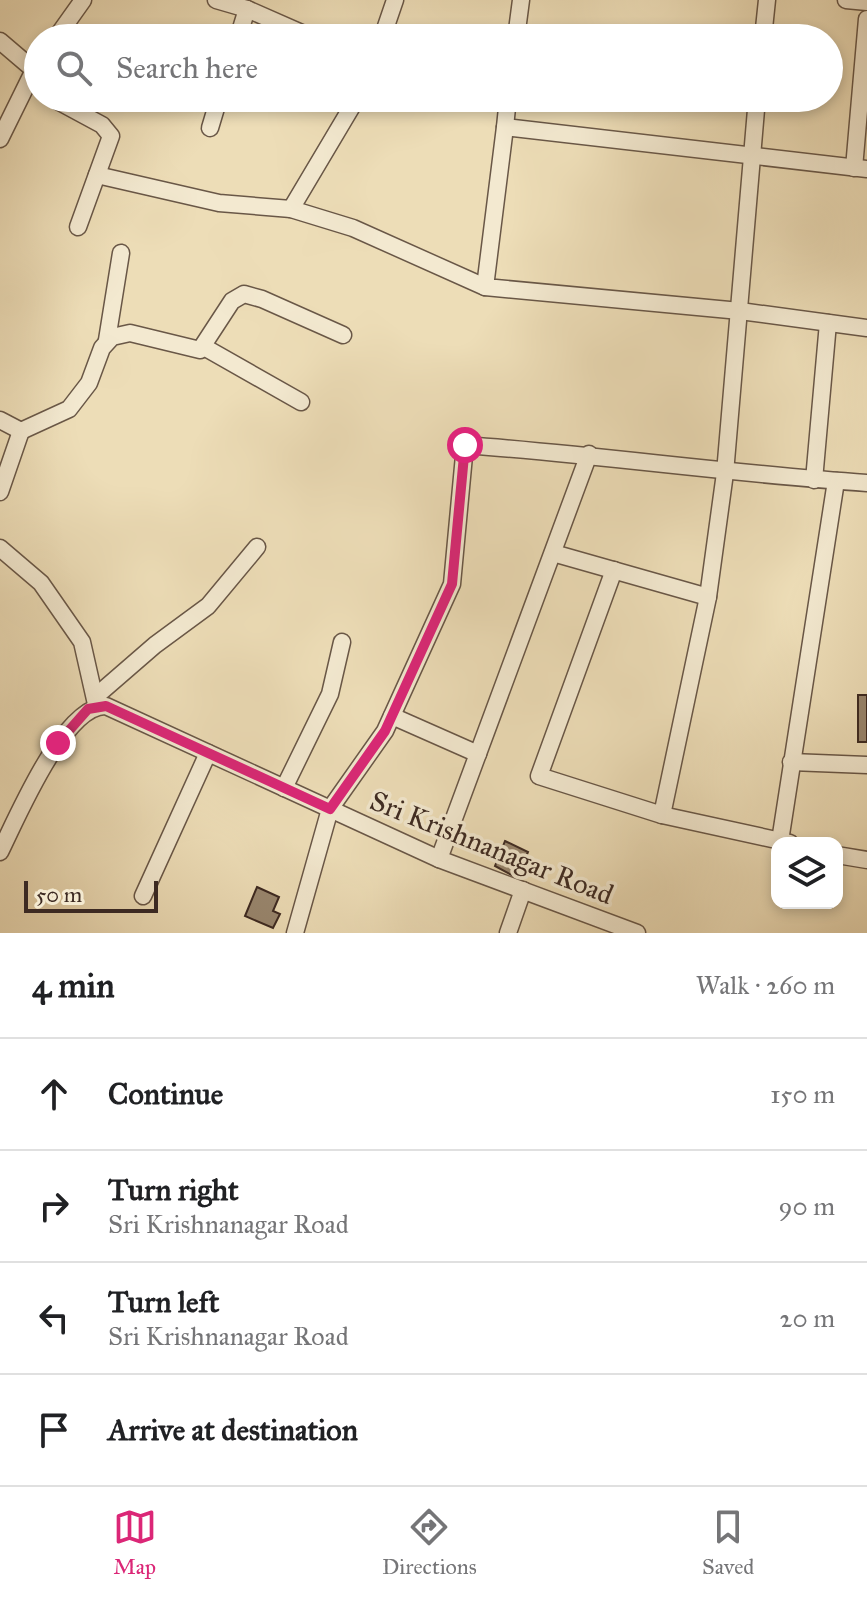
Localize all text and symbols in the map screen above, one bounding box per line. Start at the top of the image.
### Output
search box [24,24,843,112]
icon: search [52,46,96,90]
text: Search here [116,50,258,86]
route start [447,427,483,463]
route end [40,725,76,761]
street label: Sri Krishnanagar Road [365,783,619,912]
map controls [771,837,843,909]
button: layers [771,837,843,909]
scale bar [24,877,158,913]
text: 50 m [36,881,82,908]
text: 4 min [32,965,115,1006]
text: Walk · 260 m [696,969,835,1001]
icon: ahead [32,1072,76,1116]
text: Continue [108,1076,223,1112]
text: 150 m [770,1078,835,1110]
text: Turn right [108,1172,239,1208]
icon: right [32,1184,76,1228]
text: 90 m [778,1190,835,1222]
text: Sri Krishnanagar Road [108,1208,349,1240]
text: Turn left [108,1284,219,1320]
icon: left [32,1296,76,1340]
text: 20 m [780,1302,835,1334]
text: Sri Krishnanagar Road [108,1320,349,1352]
icon: arrive [32,1408,76,1452]
text: Arrive at destination [108,1412,358,1448]
tab: Map [113,1505,157,1580]
tab: Directions [382,1505,477,1580]
tab: Saved [702,1505,754,1580]

